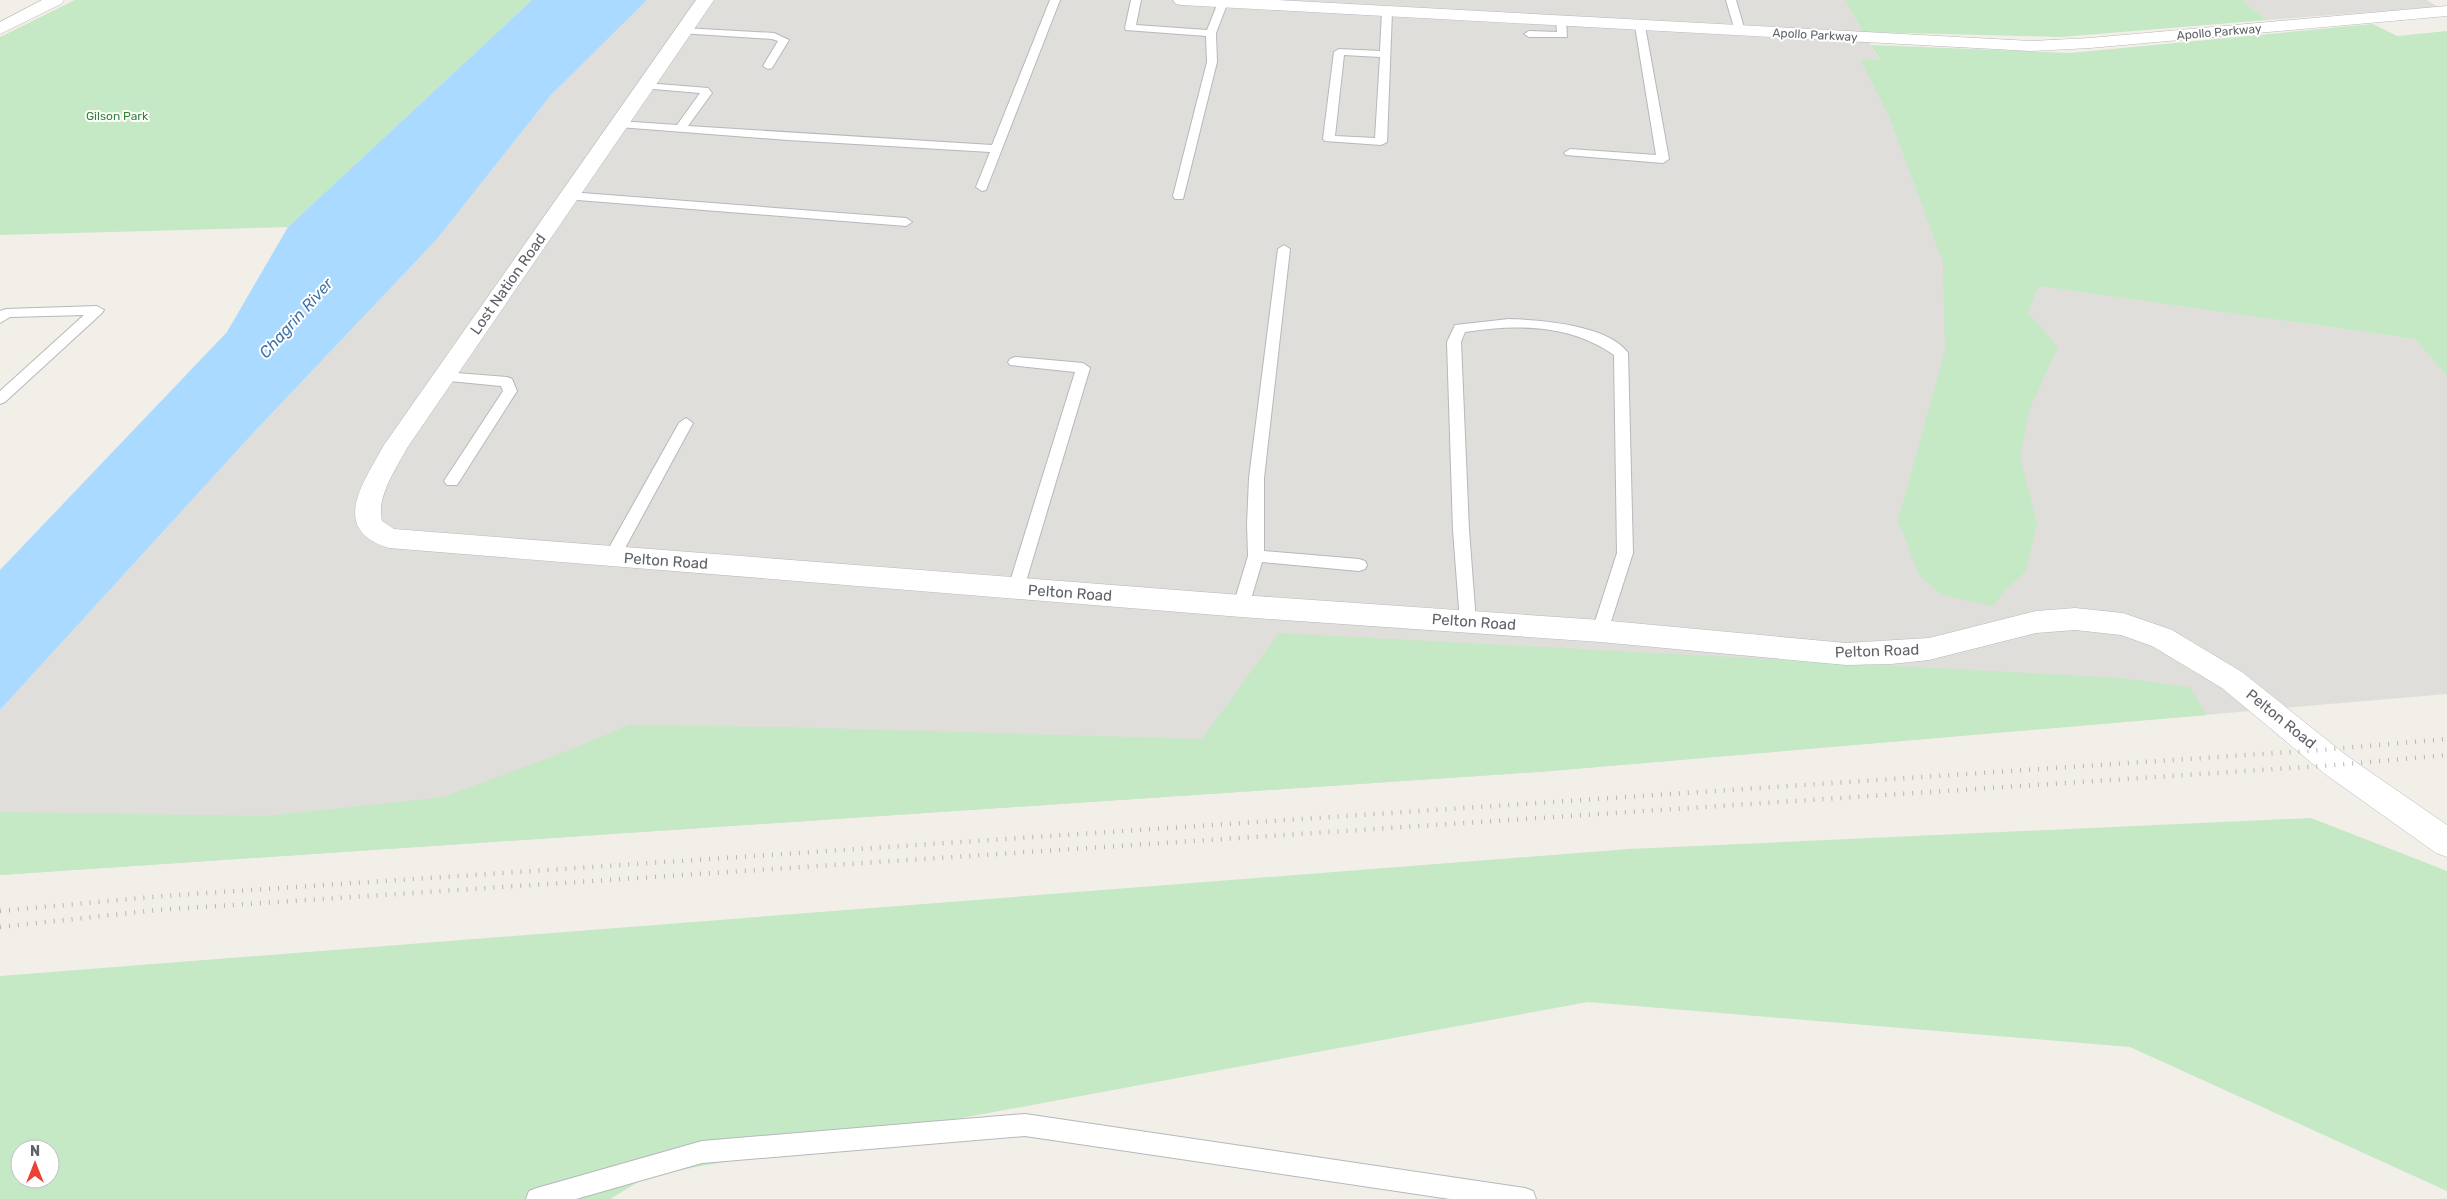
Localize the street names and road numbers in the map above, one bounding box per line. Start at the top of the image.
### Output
street label: Apollo Parkway [2176,21,2262,43]
street label: Apollo Parkway [1772,26,1858,44]
street label: Lost Nation Road [466,230,550,338]
street label: Pelton Road [623,549,709,573]
street label: Pelton Road [1027,581,1113,605]
street label: Pelton Road [1431,610,1517,634]
street label: Pelton Road [1835,641,1919,661]
street label: Pelton Road [2243,685,2319,753]

